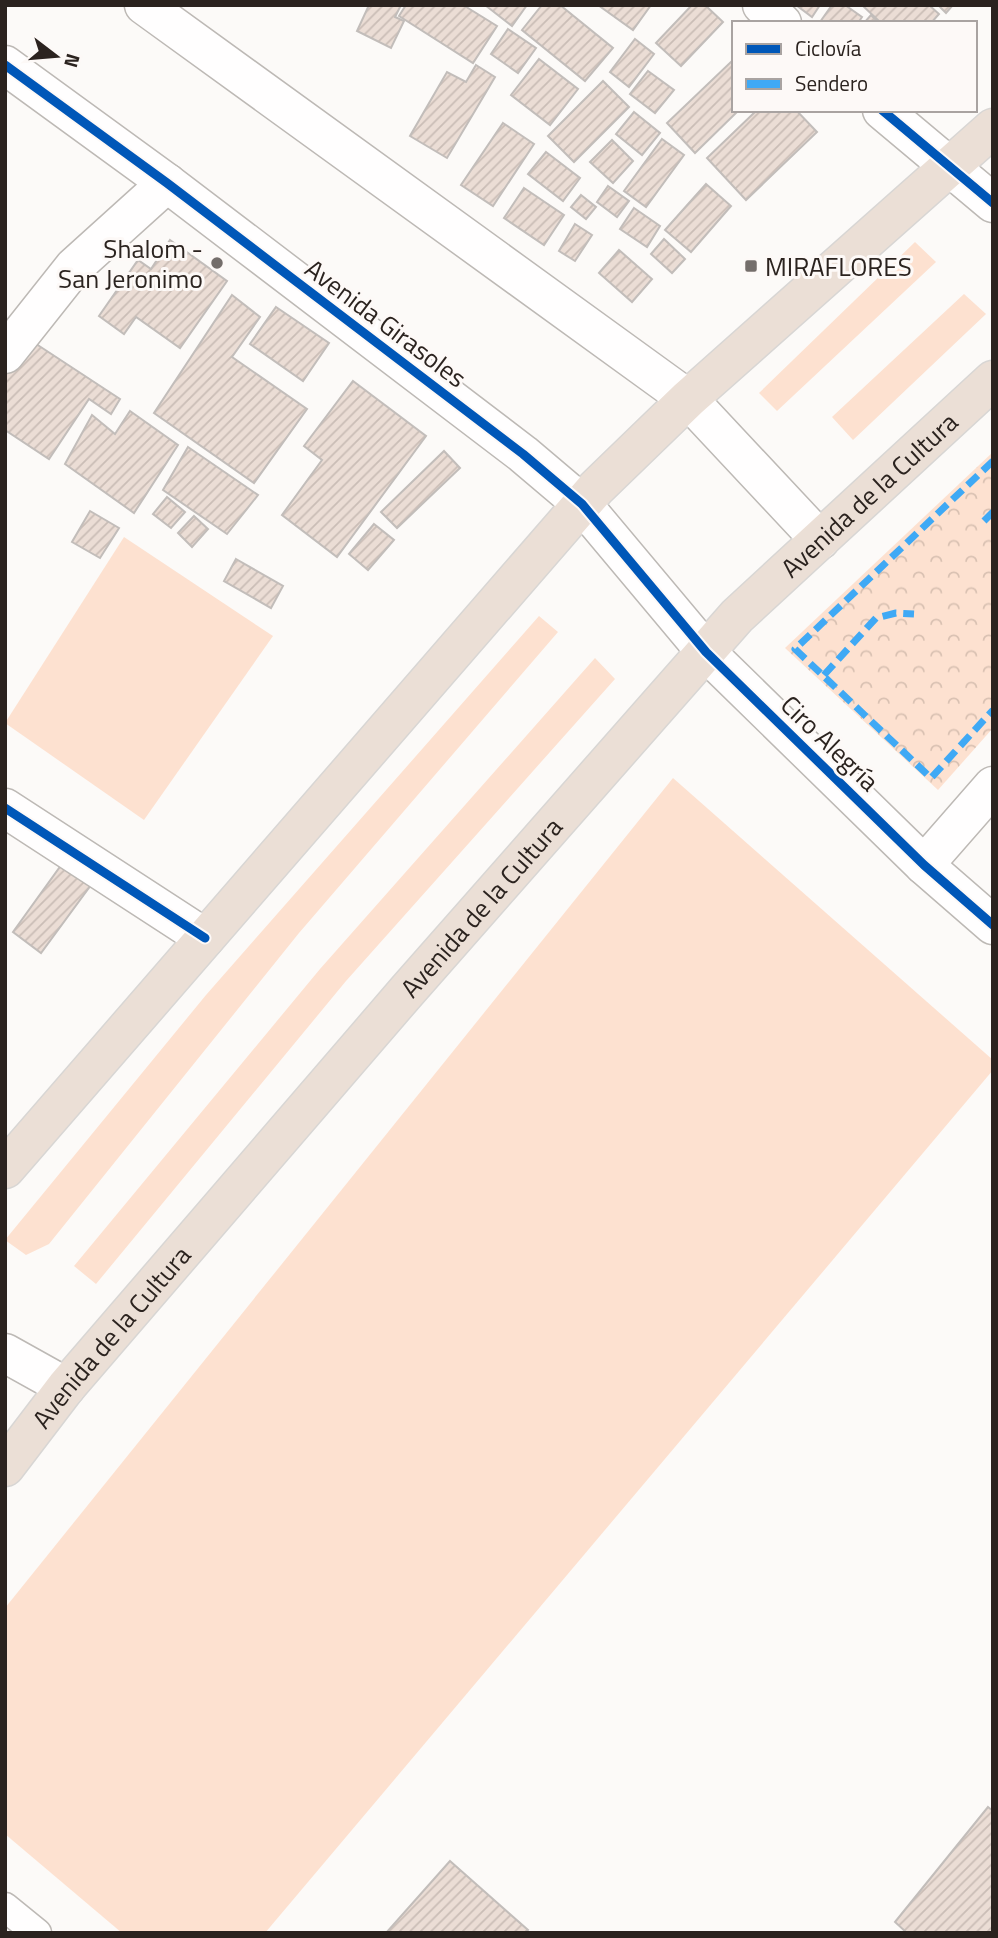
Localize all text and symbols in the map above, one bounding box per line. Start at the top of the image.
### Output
north arrow [21,21,91,91]
legend [732,21,977,112]
text: Ciclovía [795,32,862,64]
text: N [57,50,89,71]
text: Sendero [795,67,868,99]
place label: Shalom - San Jeronimo [58,229,203,298]
place label: MIRAFLORES [765,247,912,286]
street label: Avenida Girasoles [297,249,475,397]
marker: Shalom - San Jeronimo [209,255,225,271]
marker: MIRAFLORES [743,258,759,274]
street label: Avenida de la Cultura [772,403,966,586]
street label: Ciro Alegría [772,686,888,800]
street label: Avenida de la Cultura [391,808,571,1006]
street label: Avenida de la Cultura [22,1237,199,1436]

